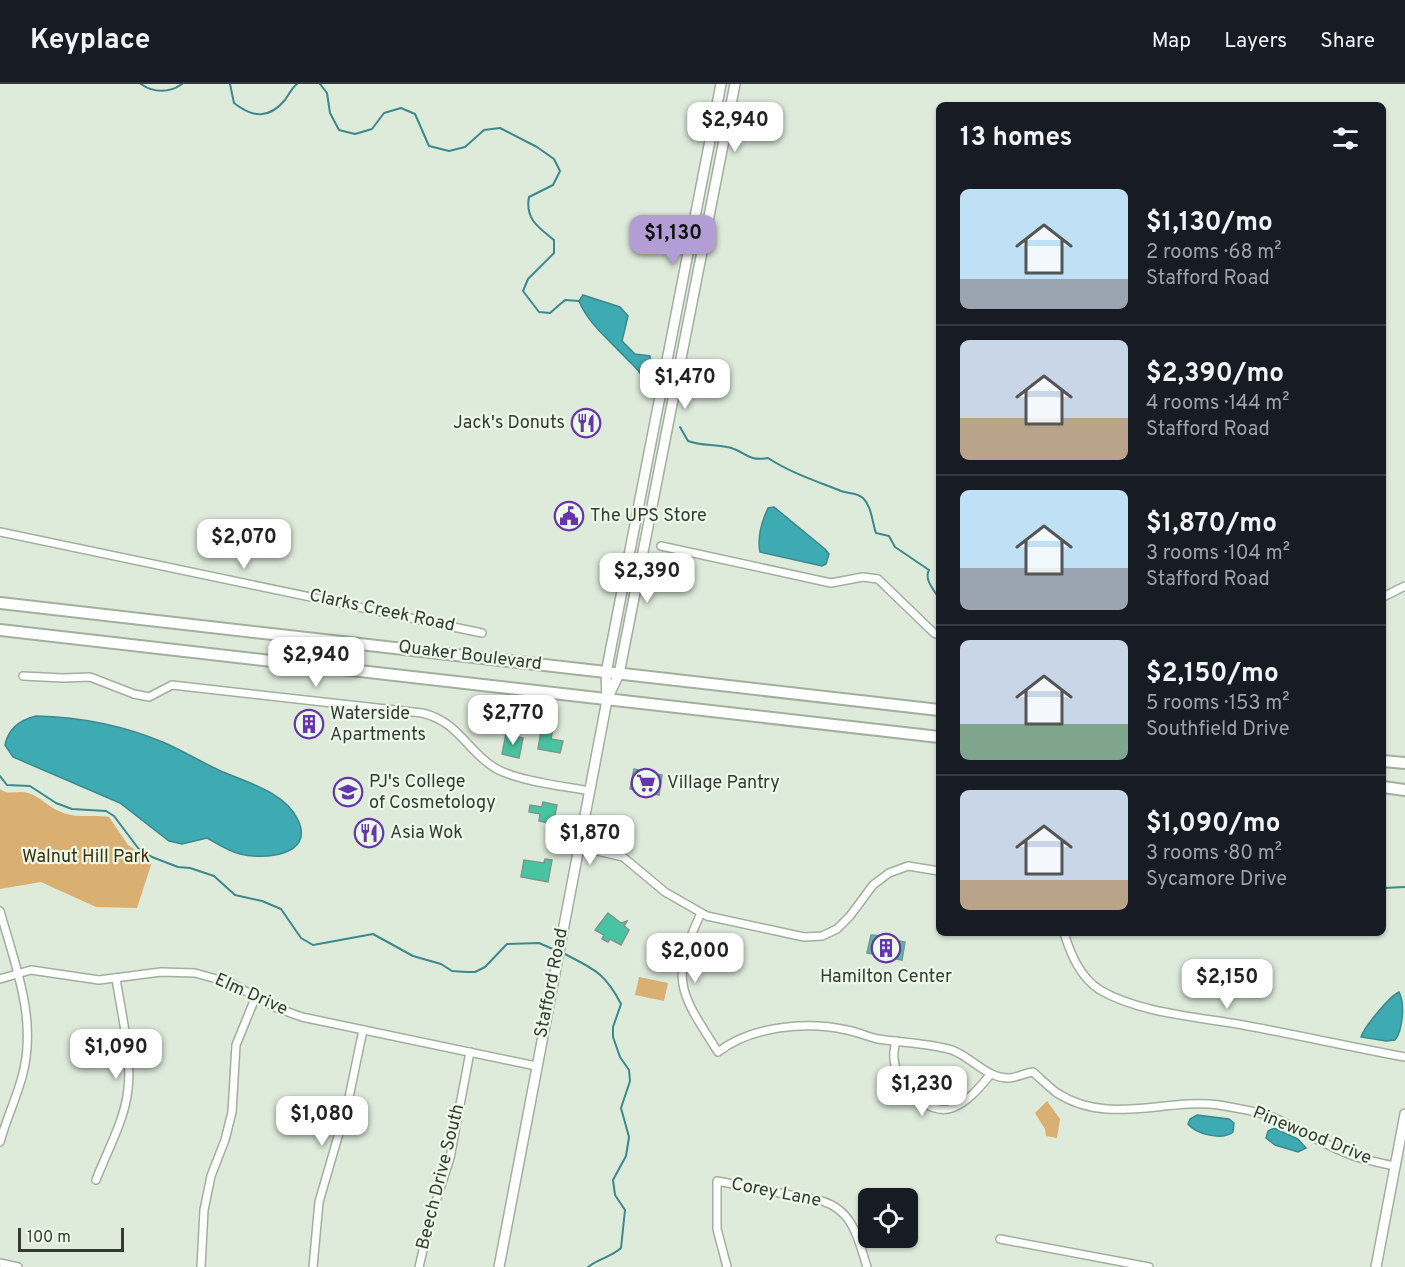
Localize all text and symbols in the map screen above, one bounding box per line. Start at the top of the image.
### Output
text: Keyplace [30,23,150,59]
text: Map [1152,28,1191,55]
text: Layers [1224,28,1287,55]
text: Share [1320,28,1375,55]
pin: $2,940 [686,102,784,153]
text: $2,940 [701,108,769,134]
text: 13 homes [960,122,1072,155]
icon: filters [1329,122,1362,155]
text: $1,130/mo [1146,207,1273,240]
icon: home [1008,213,1080,285]
pin: $1,130 [624,215,722,266]
text: $1,130 [644,221,702,247]
text: 2 rooms · 68 m² [1146,240,1282,266]
text: Stafford Road [1146,266,1270,292]
text: $2,390/mo [1146,358,1284,391]
pin: $1,470 [636,359,734,410]
icon: home [1008,364,1080,436]
text: $1,470 [654,365,716,391]
text: 4 rooms · 144 m² [1146,391,1289,417]
restaurant icon: Jack's Donuts [570,407,602,439]
place label: Jack's Donuts [453,412,565,435]
text: Stafford Road [1146,417,1270,443]
public building icon: The UPS Store [553,500,585,532]
place label: The UPS Store [590,505,707,528]
text: $1,870/mo [1146,508,1277,541]
icon: home [1008,514,1080,586]
pin: $2,070 [195,519,293,570]
text: $2,070 [211,525,277,551]
text: 3 rooms · 104 m² [1146,541,1290,567]
pin: $2,390 [598,553,696,604]
text: $2,390 [614,559,680,585]
text: Stafford Road [1146,567,1270,593]
street label: Clarks Creek Road [307,584,457,638]
street label: Quaker Boulevard [397,636,543,676]
pin: $2,940 [267,637,365,688]
text: $2,940 [282,643,350,669]
text: $2,150/mo [1146,658,1279,691]
icon: home [1008,664,1080,736]
text: 5 rooms · 153 m² [1146,691,1289,717]
pin: $2,770 [464,695,562,746]
text: $2,770 [482,701,544,727]
place label: Waterside Apartments [330,703,426,747]
building icon: Waterside Apartments [293,708,325,740]
text: Southfield Drive [1146,717,1290,743]
supermarket icon: Village Pantry [630,767,662,799]
place label: PJ's College of Cosmetology [369,771,496,815]
place label: Village Pantry [667,772,780,795]
school or university icon: PJ's College of Cosmetology [332,776,364,808]
text: $1,090/mo [1146,808,1280,841]
icon: home [1008,814,1080,886]
pin: $1,870 [541,815,639,866]
restaurant icon: Asia Wok [353,817,385,849]
text: $1,870 [559,821,621,847]
place label: Asia Wok [390,822,463,845]
text: 3 rooms · 80 m² [1146,841,1282,867]
park label: Walnut Hill Park [22,846,150,869]
text: Sycamore Drive [1146,867,1287,893]
street label: Stafford Road [530,926,574,1040]
building icon: Hamilton Center [870,932,902,964]
pin: $2,000 [646,933,744,984]
text: $2,000 [661,939,729,965]
pin: $2,150 [1178,959,1276,1010]
text: $2,150 [1196,965,1258,991]
place label: Hamilton Center [820,966,952,989]
street label: Elm Drive [211,969,291,1021]
pin: $1,090 [67,1029,165,1080]
text: $1,090 [84,1035,148,1061]
pin: $1,230 [873,1066,971,1117]
text: $1,230 [891,1072,953,1098]
pin: $1,080 [273,1096,371,1147]
text: $1,080 [290,1102,354,1128]
street label: Beech Drive South [412,1102,470,1252]
street label: Pinewood Drive [1249,1102,1375,1170]
street label: Corey Lane [729,1173,823,1213]
map controls [858,1188,918,1248]
button: locate [858,1188,918,1248]
scale bar [18,1225,124,1252]
text: 100 m [27,1228,71,1248]

